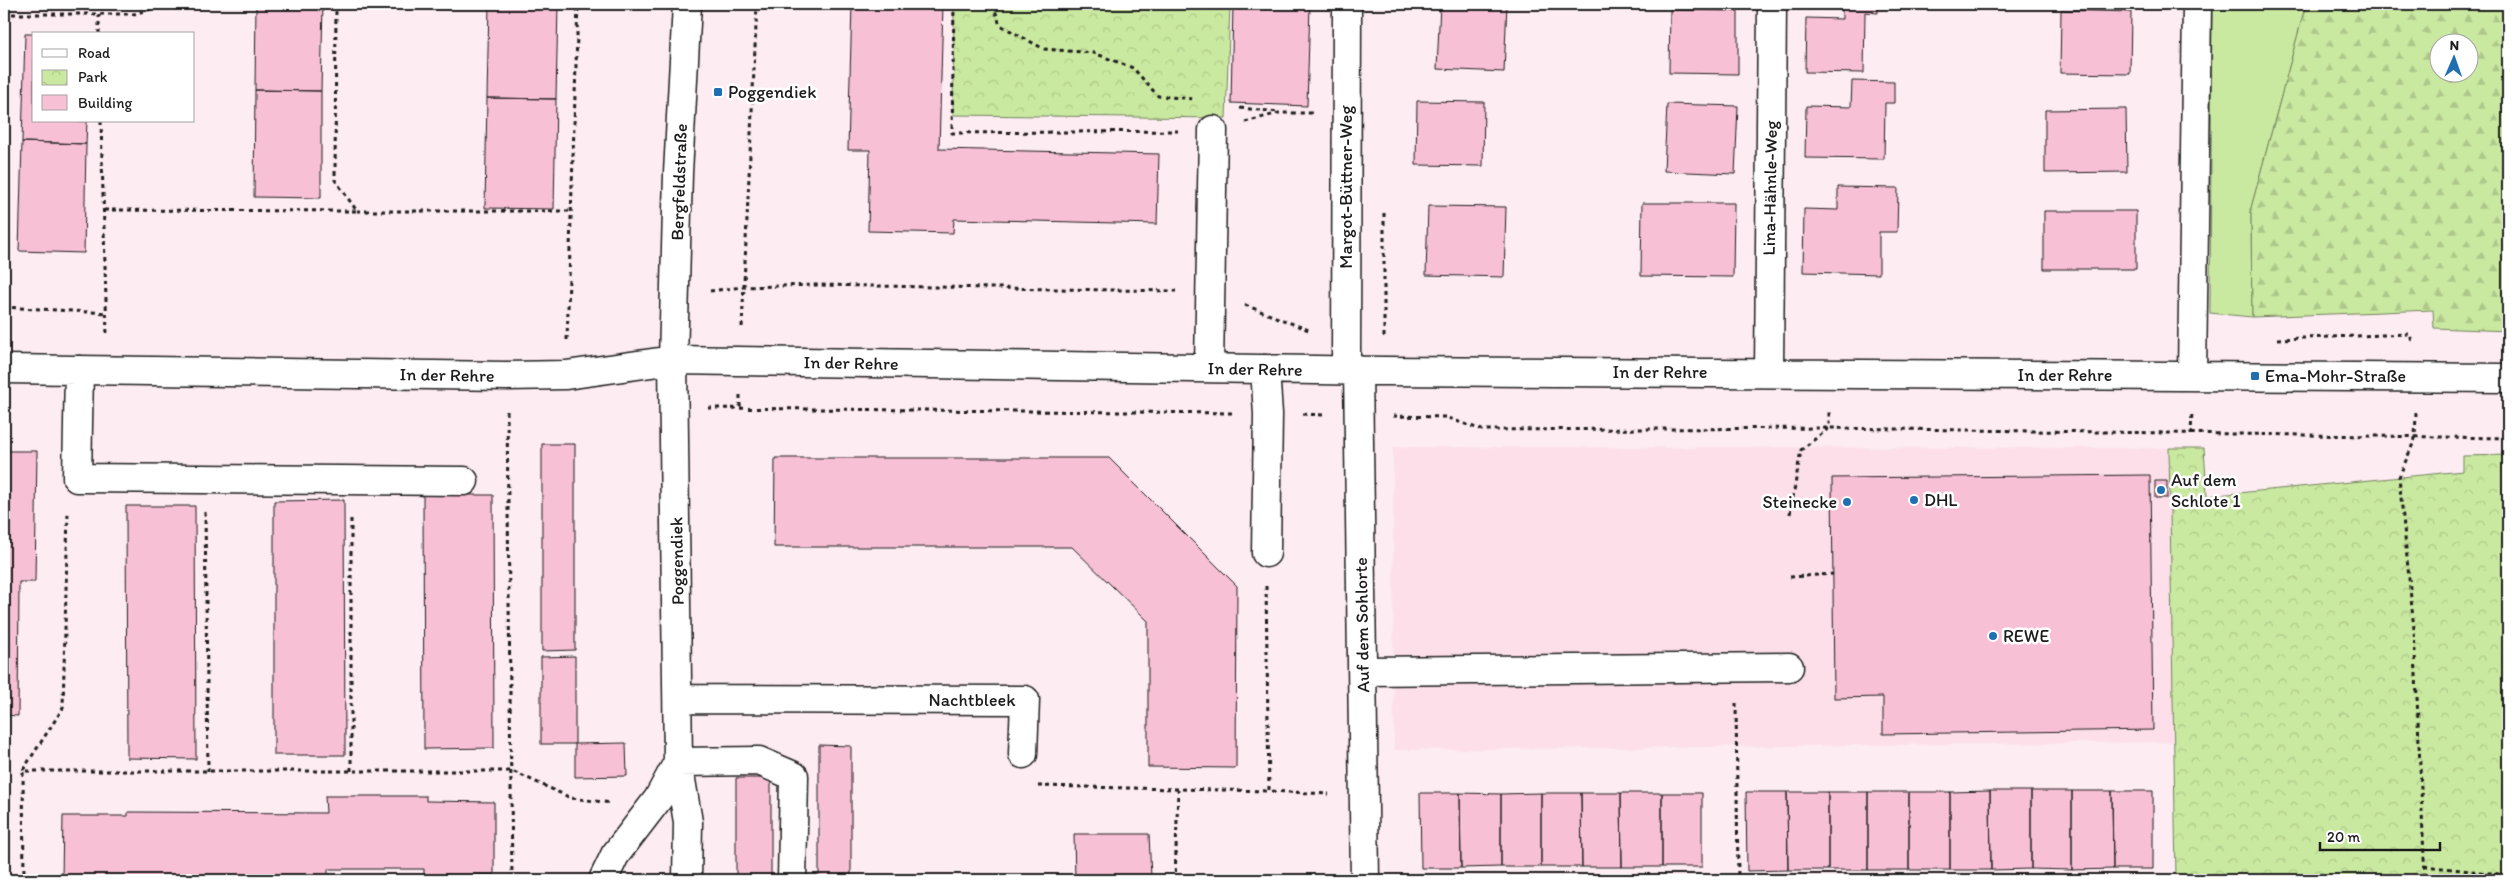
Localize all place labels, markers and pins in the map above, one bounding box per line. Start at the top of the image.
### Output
place label: Poggendiek [728,81,816,103]
marker: Poggendiek [712,86,724,98]
place label: Ema-Mohr-Straße [2265,365,2406,387]
marker: Ema-Mohr-Straße [2249,370,2261,382]
place label: Auf dem Schlote 1 [2171,469,2241,512]
marker: Auf dem Schlote 1 [2155,484,2167,496]
place label: DHL [1924,489,1957,511]
place label: Steinecke [1762,491,1837,513]
marker: DHL [1908,494,1920,506]
marker: Steinecke [1841,496,1853,508]
place label: REWE [2003,625,2049,647]
marker: REWE [1987,630,1999,642]

